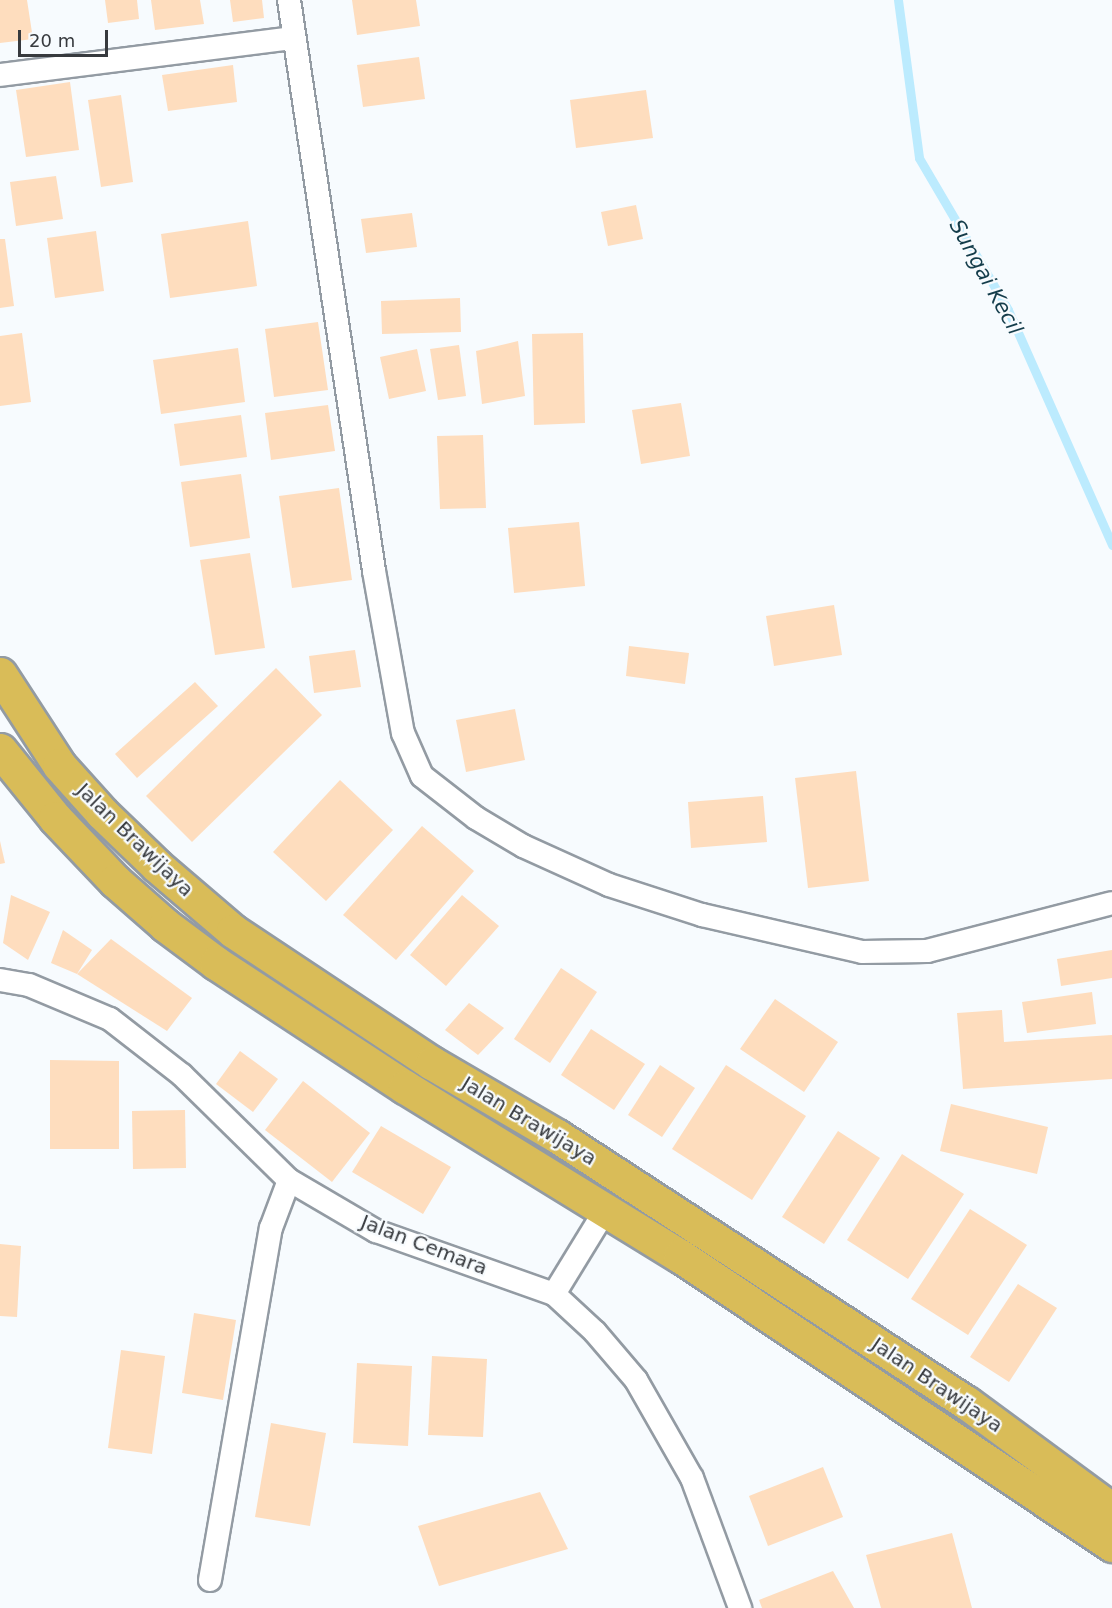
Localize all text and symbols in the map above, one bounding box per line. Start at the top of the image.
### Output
scale bar [21,18,111,56]
text: 20 m [29,30,75,51]
water label: Sungai Kecil [944,215,1028,339]
street label: Jalan Brawijaya [72,778,198,902]
street label: Jalan Brawijaya [457,1071,601,1171]
street label: Jalan Cemara [357,1210,491,1280]
street label: Jalan Brawijaya [867,1332,1007,1438]

